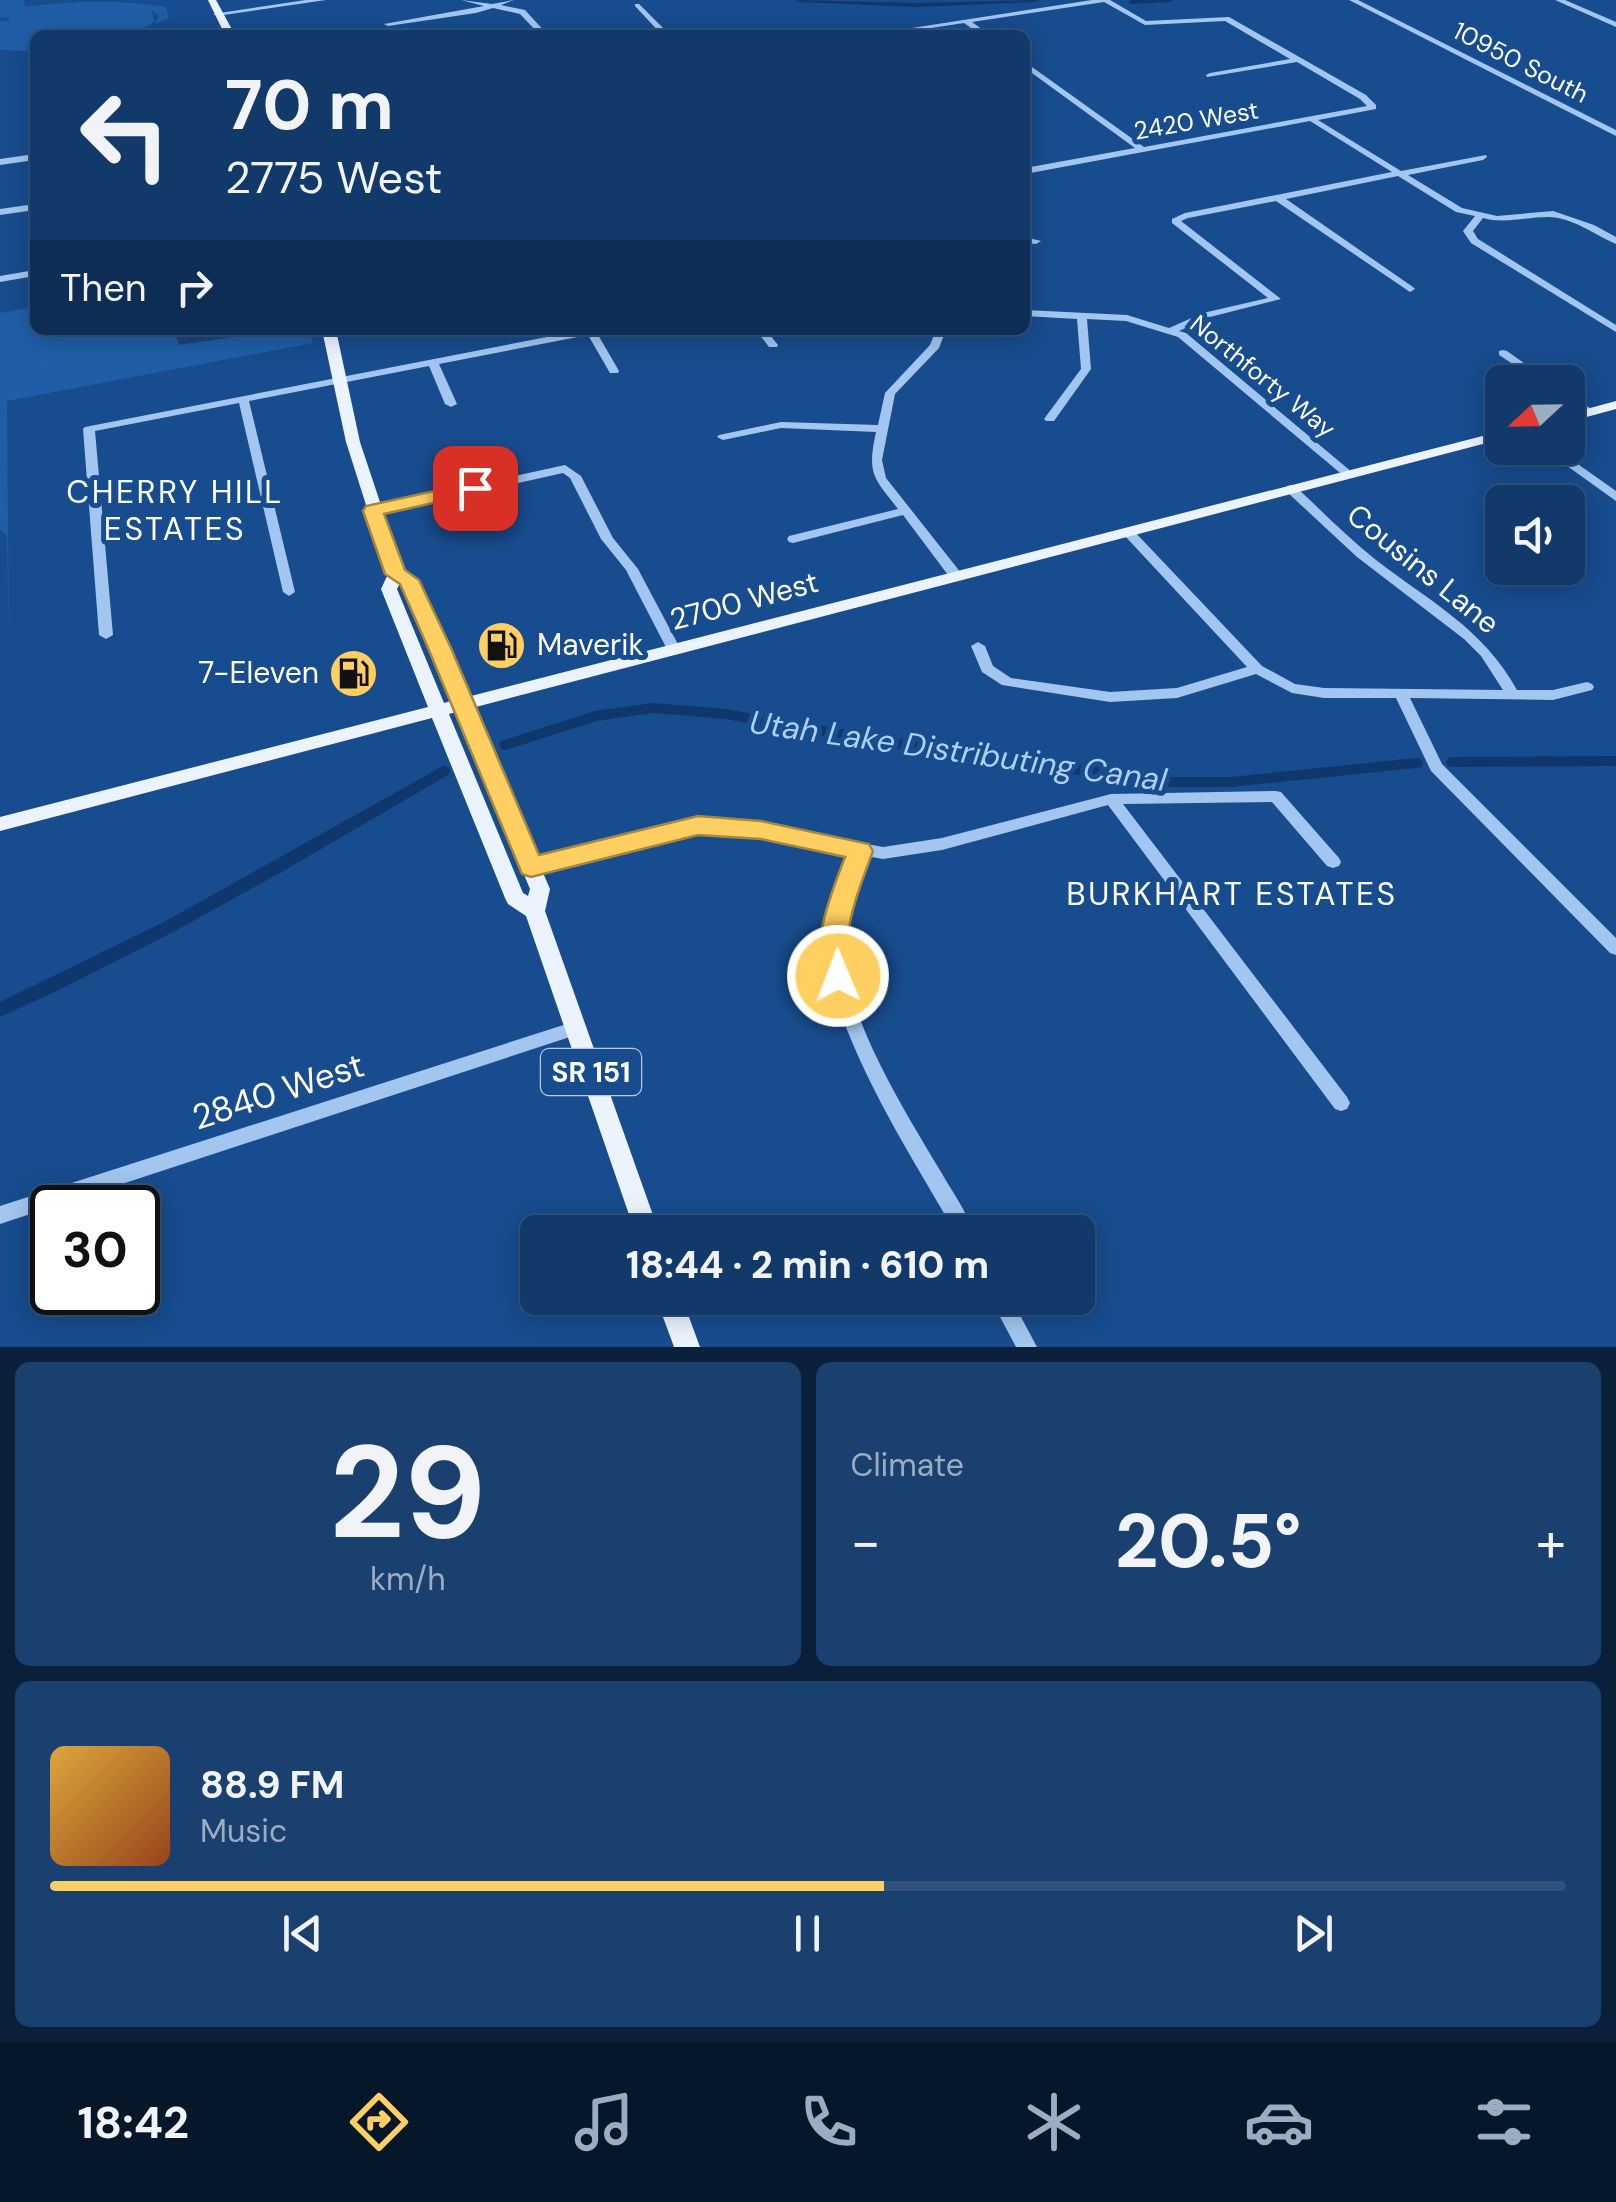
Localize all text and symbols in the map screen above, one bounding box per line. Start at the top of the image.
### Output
street label: 10950 South [1448,14,1594,111]
text: 70 m [225,60,394,151]
icon: left [60,70,190,200]
street label: 2420 West [1131,93,1261,148]
text: 2775 West [225,148,442,207]
icon: right [167,260,222,315]
text: Then [60,263,147,313]
street label: Northforty Way [1183,308,1342,445]
north arrow [1485,365,1585,465]
map controls [1485,365,1585,585]
pin [433,446,518,531]
icon: arrive [448,461,503,516]
district label: CHERRY HILL ESTATES [66,471,284,550]
button: sound [1485,485,1585,585]
street label: Cousins Lane [1339,495,1508,642]
street label: 2700 West [665,562,822,639]
fuel station icon: Maverik [476,619,528,671]
place label: Maverik [537,625,644,664]
fuel station icon: 7-Eleven [328,647,380,699]
place label: 7-Eleven [198,653,319,692]
water label: Utah Lake Distributing Canal [747,701,1170,801]
district label: BURKHART ESTATES [1066,873,1398,915]
position arrow [786,924,890,1028]
street label: 2840 West [186,1042,370,1140]
road number: SR 151 [541,1049,641,1095]
speed limit sign: 30 [30,1185,160,1315]
text: 18:44 · 2 min · 610 m [626,1240,989,1290]
text: 29 [329,1408,486,1577]
text: Climate [851,1444,964,1486]
text: 20.5° [1115,1493,1301,1590]
text: − [851,1506,881,1578]
text: + [1536,1506,1566,1578]
text: km/h [370,1558,446,1600]
text: 88.9 FM [200,1760,344,1810]
text: Music [200,1810,287,1852]
icon: previous [275,1906,330,1961]
icon: pause [780,1906,835,1961]
icon: next [1286,1906,1341,1961]
icon: directions [344,2087,414,2157]
icon: music [569,2087,639,2157]
icon: phone [794,2087,864,2157]
icon: climate [1019,2087,1089,2157]
icon: car [1244,2087,1314,2157]
icon: filters [1469,2087,1539,2157]
text: 18:42 [77,2093,189,2152]

